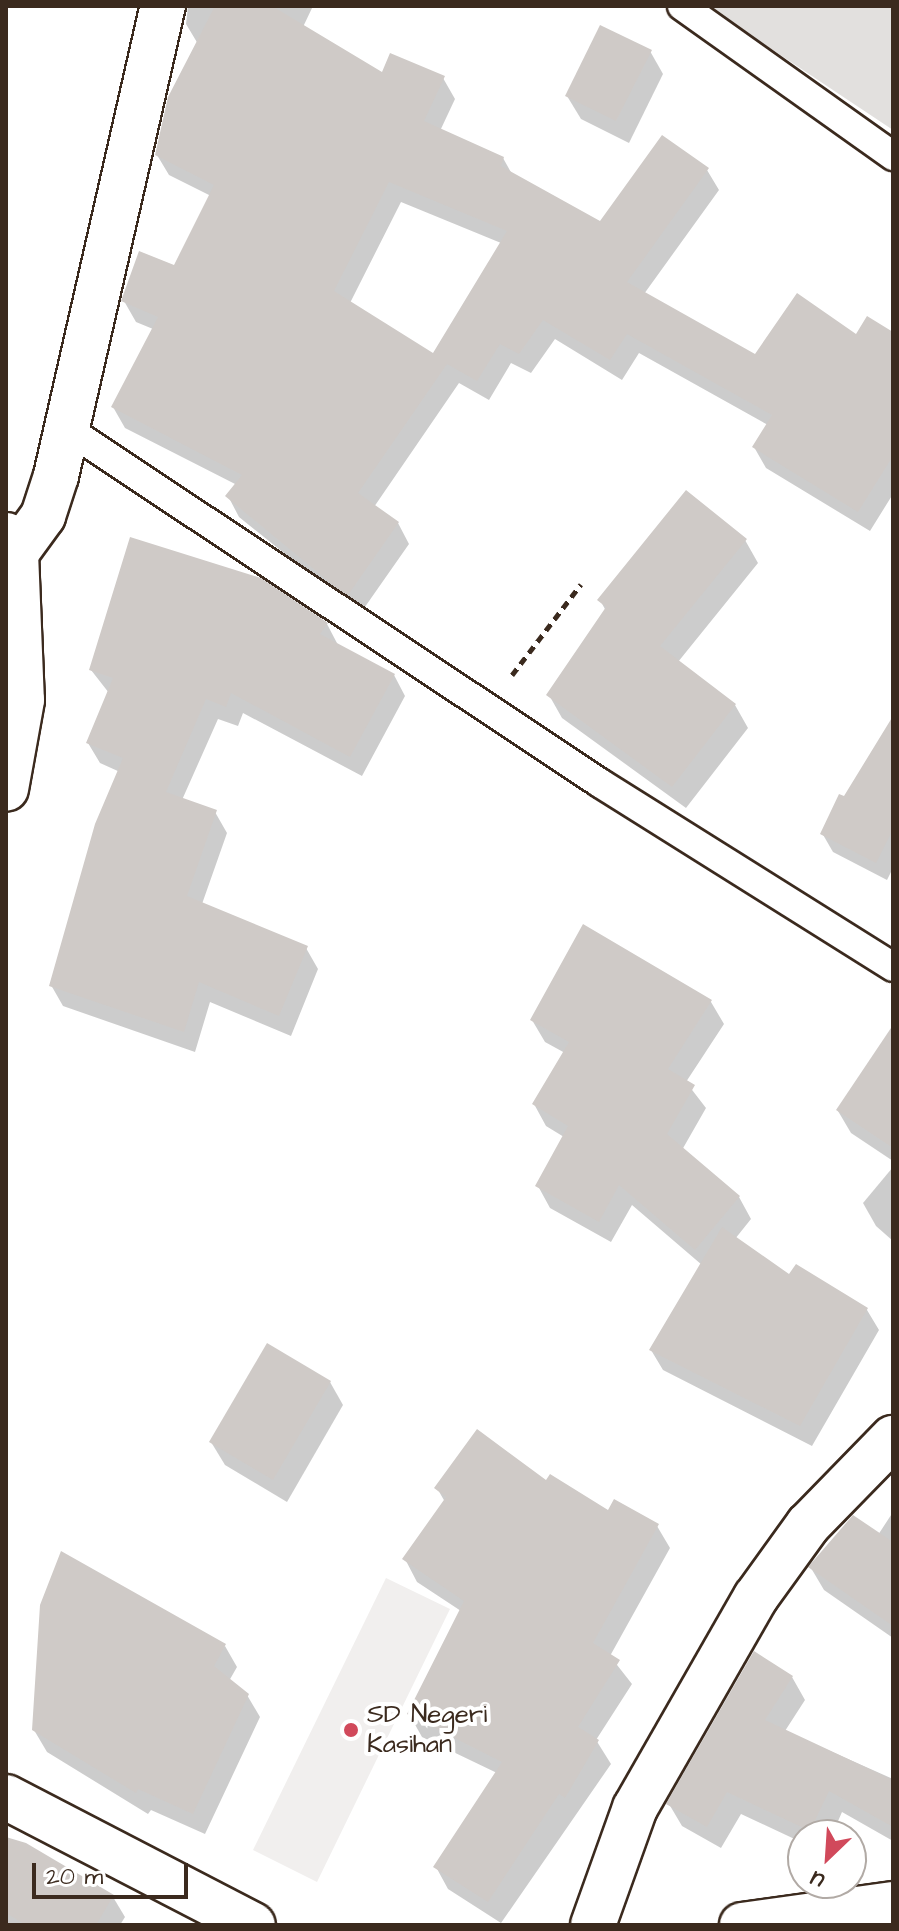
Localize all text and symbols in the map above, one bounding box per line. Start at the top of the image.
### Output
place label: SD Negeri Kasihan [367,1699,487,1760]
marker: SD Negeri Kasihan [342,1721,360,1739]
north arrow [787,1819,867,1899]
scale bar [36,1847,192,1897]
text: 20 m [46,1860,103,1894]
text: U [805,1863,830,1896]

